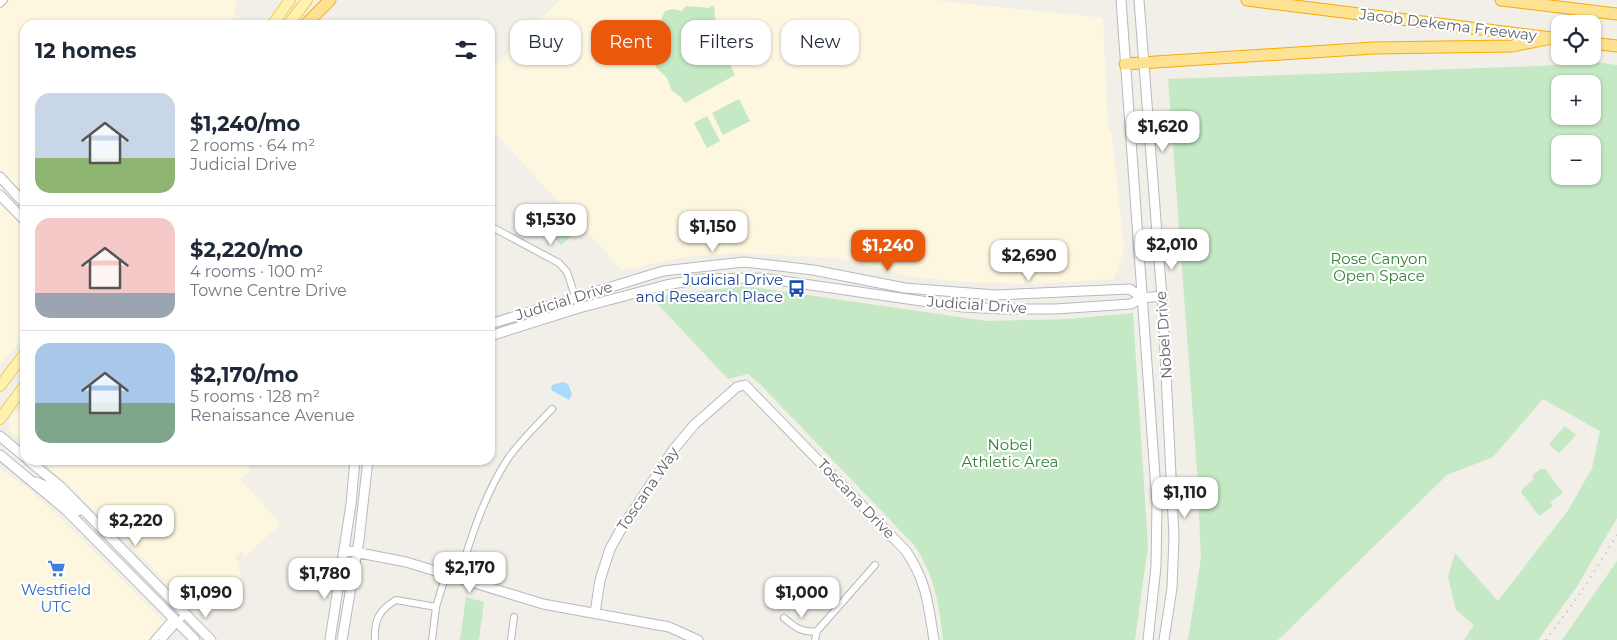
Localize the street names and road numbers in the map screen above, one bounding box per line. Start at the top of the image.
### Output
street label: Jacob Dekema Freeway [1357,4,1539,45]
street label: Judicial Drive [512,277,615,325]
street label: Nobel Drive [1151,290,1176,380]
street label: Judicial Drive [925,291,1028,317]
street label: Toscana Way [613,442,683,534]
street label: Toscana Drive [813,455,899,543]

